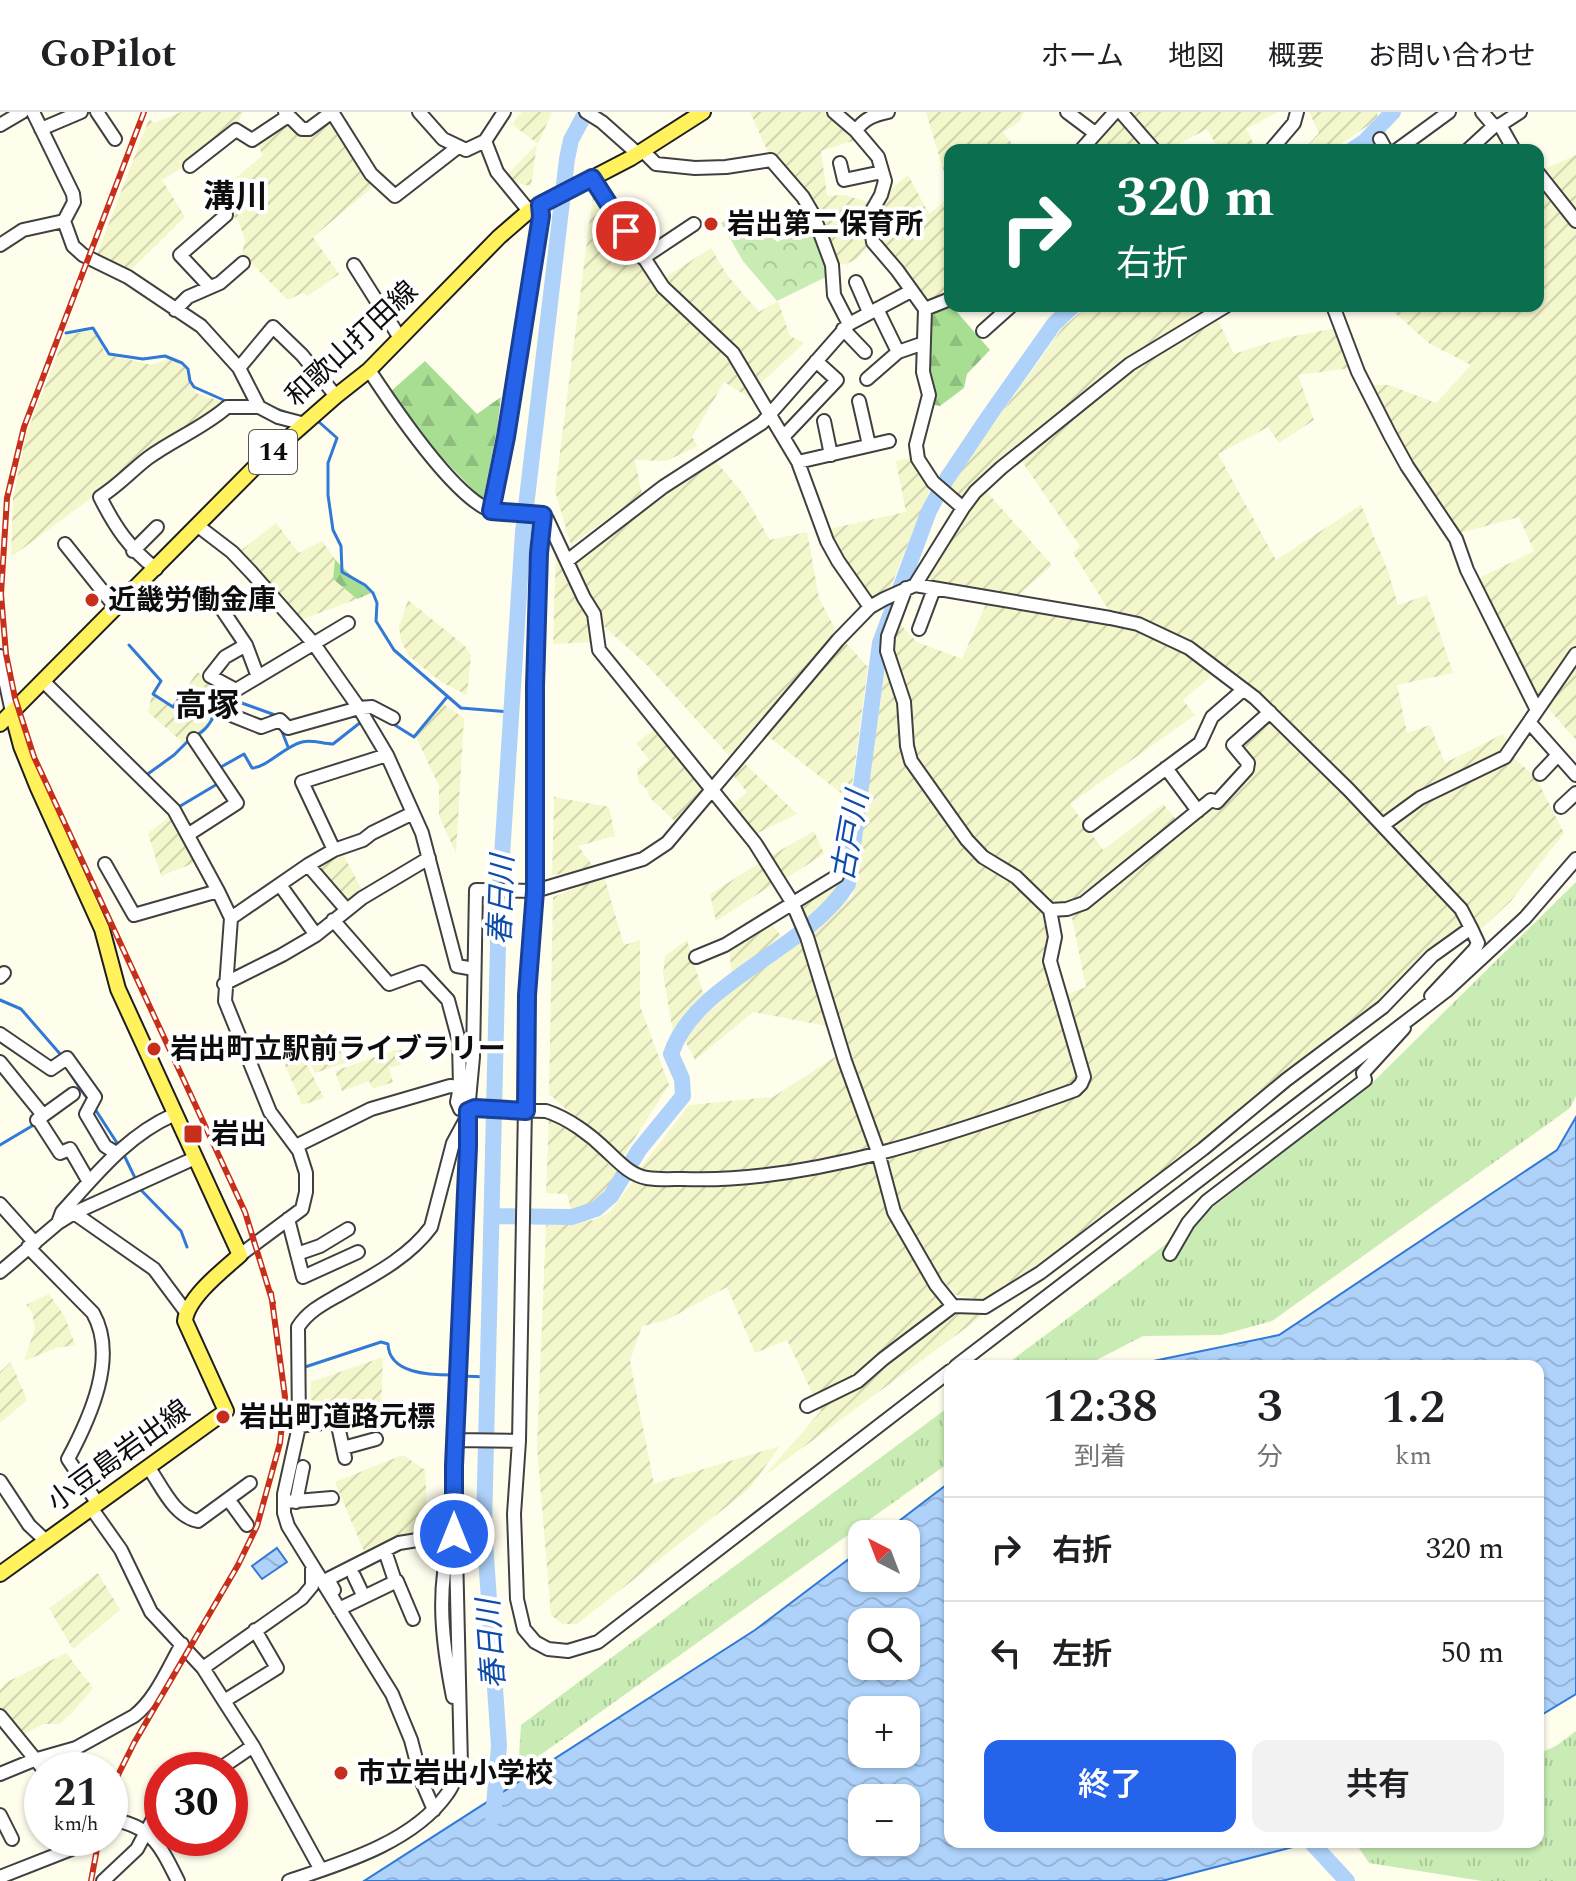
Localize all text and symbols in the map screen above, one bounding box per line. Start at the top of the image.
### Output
text: GoPilot [40,26,176,84]
text: ホーム [1041,35,1124,78]
text: 地図 [1168,35,1224,78]
text: 概要 [1268,35,1324,78]
text: お問い合わせ [1368,35,1536,78]
text: 320 m [1116,156,1275,241]
district label: 溝川 [203,173,267,222]
icon: right [984,176,1088,280]
pin [592,197,660,265]
place label: 岩出第二保育所 [727,203,923,246]
icon: arrive [604,209,648,253]
marker: 岩出第二保育所 [702,215,720,233]
text: 右折 [1116,237,1188,292]
street label: 和歌山打田線 [276,271,428,417]
road number: 14 [249,430,297,474]
place label: 近畿労働金庫 [108,579,276,622]
marker: 近畿労働金庫 [83,591,101,609]
district label: 高塚 [175,682,239,731]
water label: 古戸川 [821,785,882,884]
water label: 春日川 [477,851,527,946]
place label: 岩出町立駅前ライブラリー [170,1028,506,1071]
marker: 岩出町立駅前ライブラリー [145,1040,163,1058]
place label: 岩出 [211,1113,267,1156]
marker: 岩出 [182,1123,204,1145]
text: 12:38 [1043,1370,1158,1443]
text: 3 [1257,1370,1283,1443]
text: 1.2 [1381,1371,1445,1444]
street label: 小豆島岩出線 [38,1389,200,1523]
place label: 岩出町道路元標 [239,1396,435,1439]
marker: 岩出町道路元標 [214,1408,232,1426]
text: km [1395,1436,1432,1476]
text: 到着 [1074,1437,1126,1477]
text: 分 [1257,1437,1283,1477]
position arrow [412,1492,496,1576]
north arrow [848,1520,920,1592]
map controls [848,1520,920,1856]
text: 320 m [1426,1526,1504,1572]
icon: right [984,1527,1028,1571]
text: 右折 [1052,1528,1112,1574]
water label: 春日川 [466,1595,518,1690]
button: search [848,1608,920,1680]
text: 50 m [1441,1630,1504,1676]
icon: left [984,1631,1028,1675]
text: 左折 [1052,1632,1112,1678]
button: + [848,1696,920,1768]
button: 終了 [984,1740,1236,1832]
button: 共有 [1252,1740,1504,1832]
speed limit sign: 30 [144,1752,248,1856]
place label: 市立岩出小学校 [357,1752,553,1795]
text: 21 [54,1763,98,1824]
marker: 市立岩出小学校 [332,1764,350,1782]
button: − [848,1784,920,1856]
text: km/h [54,1809,99,1839]

